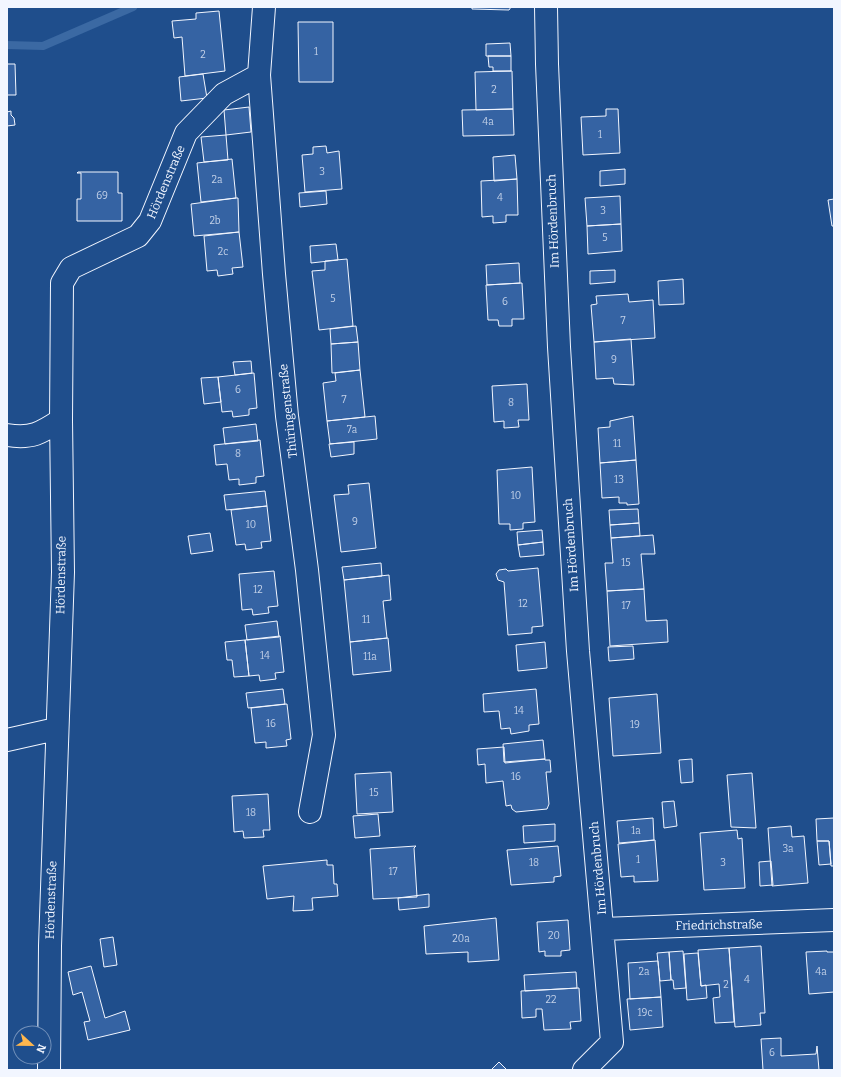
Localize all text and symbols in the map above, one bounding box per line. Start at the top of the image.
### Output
house number: 1 [314,46,318,58]
house number: 2 [200,49,206,61]
house number: 2 [491,84,497,96]
house number: 4a [482,116,494,128]
house number: 1 [598,129,602,141]
street label: Hördenstraße [144,143,188,221]
house number: 3 [319,166,325,178]
street label: Im Hördenbruch [544,173,562,268]
house number: 2a [212,174,223,186]
house number: 69 [96,190,108,202]
house number: 4 [497,192,503,204]
house number: 3 [600,205,606,217]
house number: 2b [209,215,221,227]
house number: 5 [602,232,608,244]
house number: 2c [218,246,228,258]
house number: 5 [330,293,336,305]
house number: 6 [502,296,508,308]
house number: 7 [620,315,626,327]
house number: 9 [611,354,617,366]
street label: Thüringenstraße [276,363,300,459]
house number: 6 [235,384,241,396]
house number: 7 [341,394,347,406]
house number: 8 [508,397,514,409]
house number: 7a [347,424,358,436]
house number: 11 [613,438,621,450]
house number: 8 [235,448,241,460]
house number: 13 [614,474,624,486]
house number: 10 [511,490,521,502]
street label: Im Hördenbruch [561,497,581,592]
house number: 9 [352,516,358,528]
house number: 10 [246,519,256,531]
street label: Hördenstraße [53,536,69,614]
house number: 15 [621,557,631,569]
house number: 12 [253,584,263,596]
house number: 12 [518,598,528,610]
house number: 17 [622,600,630,612]
house number: 11 [362,614,370,626]
house number: 14 [260,650,270,662]
house number: 11a [363,651,377,663]
house number: 14 [514,705,524,717]
house number: 16 [266,718,276,730]
house number: 19 [630,719,640,731]
house number: 16 [511,771,521,783]
house number: 15 [369,787,379,799]
house number: 18 [246,807,256,819]
street label: Im Hördenbruch [587,820,609,915]
house number: 1a [631,825,641,837]
house number: 3a [783,843,794,855]
house number: 1 [636,854,640,866]
house number: 18 [529,857,539,869]
house number: 3 [720,857,726,869]
street label: Hördenstraße [43,861,59,939]
house number: 17 [389,866,397,878]
street label: Friedrichstraße [675,917,763,933]
house number: 20 [548,930,560,942]
house number: 20a [452,933,470,945]
house number: 2a [639,966,650,978]
house number: 4a [815,966,827,978]
house number: 4 [744,974,750,986]
house number: 2 [723,979,729,991]
house number: 22 [546,994,556,1006]
house number: 19c [637,1007,653,1019]
north arrow [12,1025,52,1065]
text: N [33,1042,48,1055]
house number: 6 [769,1047,775,1059]

